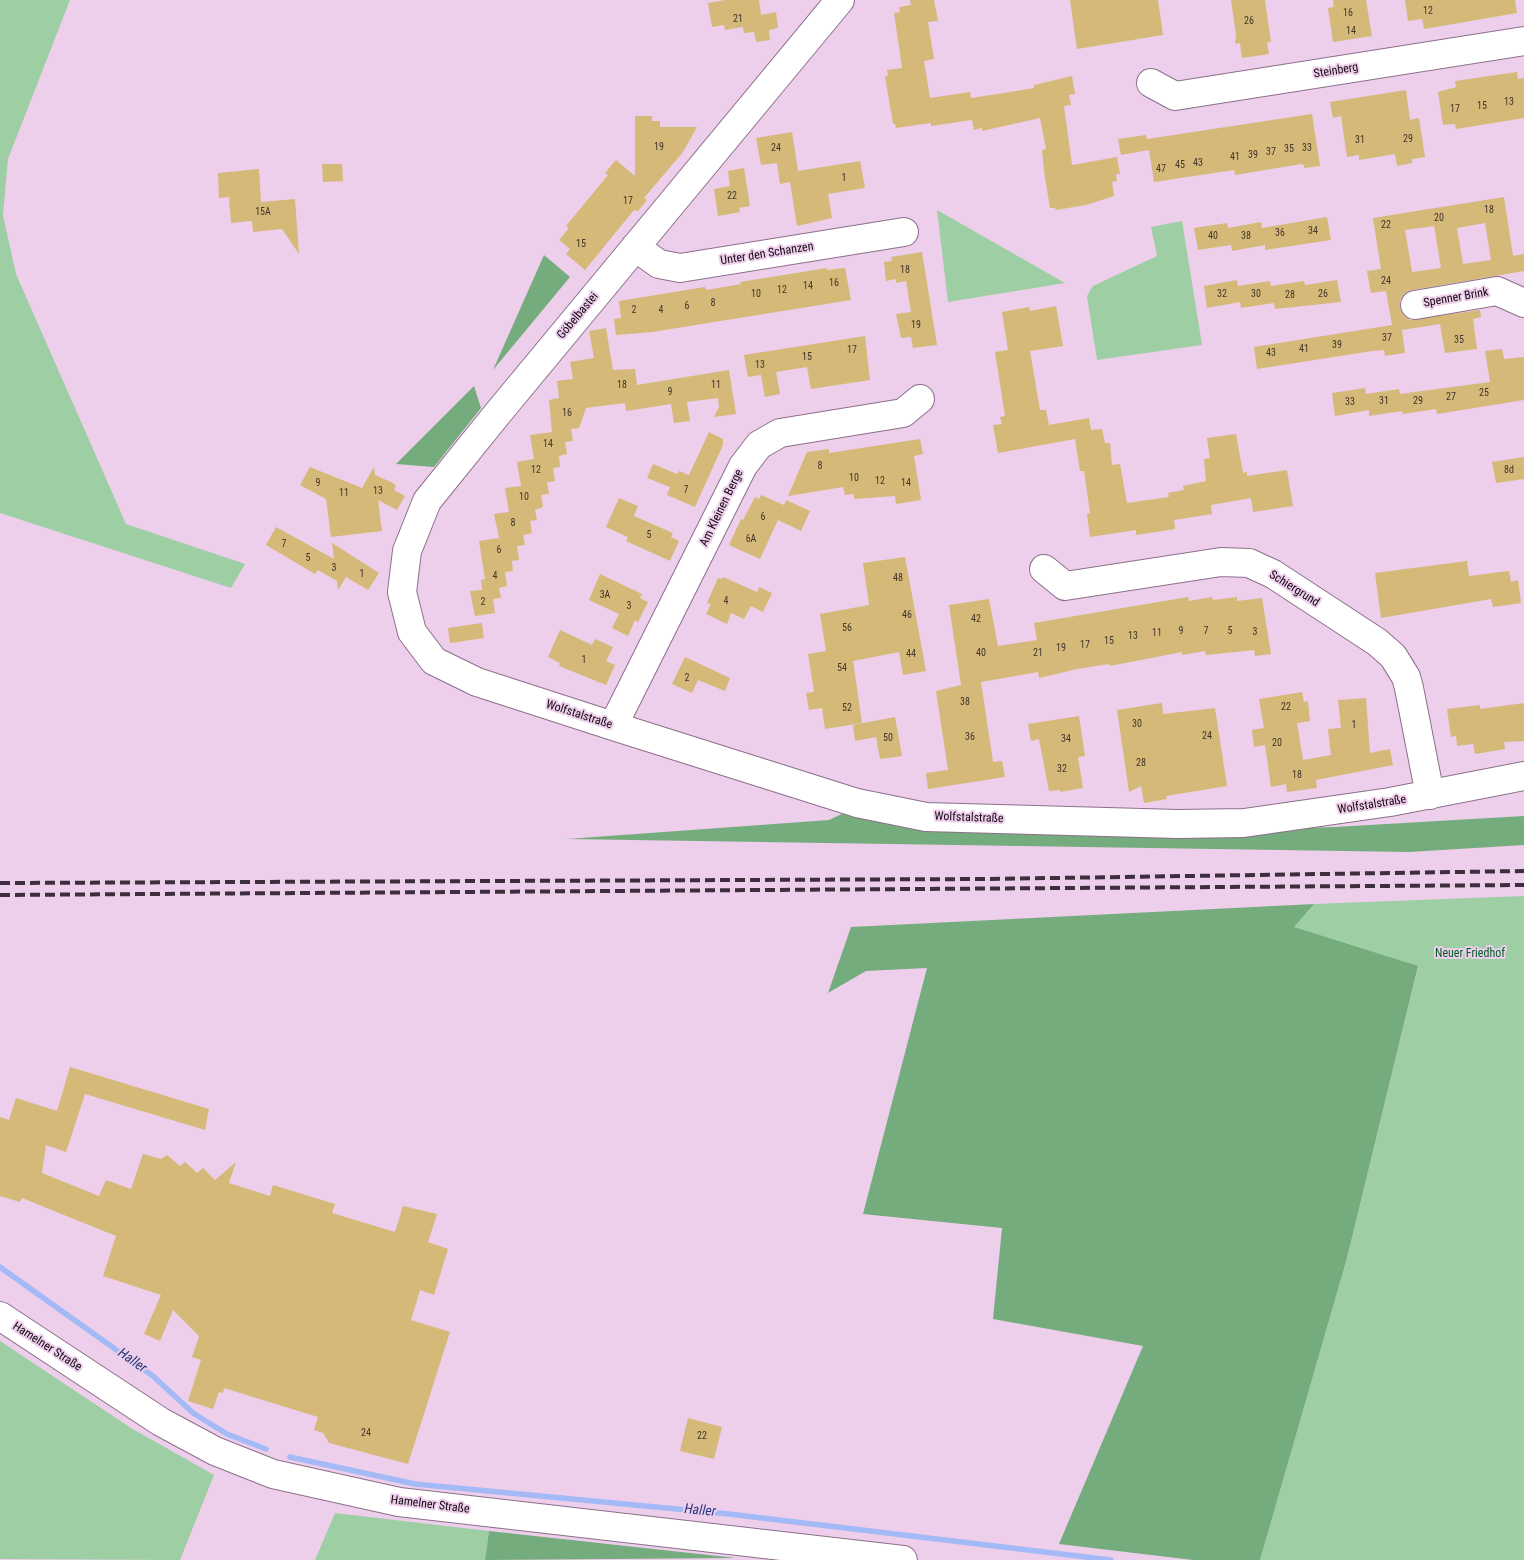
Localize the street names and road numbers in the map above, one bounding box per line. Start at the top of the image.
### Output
street label: Steinberg [1313,60,1359,82]
street label: Unter den Schanzen [719,240,815,268]
street label: Spenner Brink [1422,285,1490,311]
street label: Göbelbastei [554,290,602,342]
street label: Am Kleinen Berge [697,467,747,549]
street label: Schiergrund [1266,568,1322,610]
street label: Wolfstalstraße [544,697,614,733]
street label: Wolfstalstraße [1337,792,1407,818]
street label: Wolfstalstraße [934,810,1004,826]
street label: Hamelner Straße [10,1319,84,1375]
street label: Hamelner Straße [390,1493,470,1517]

